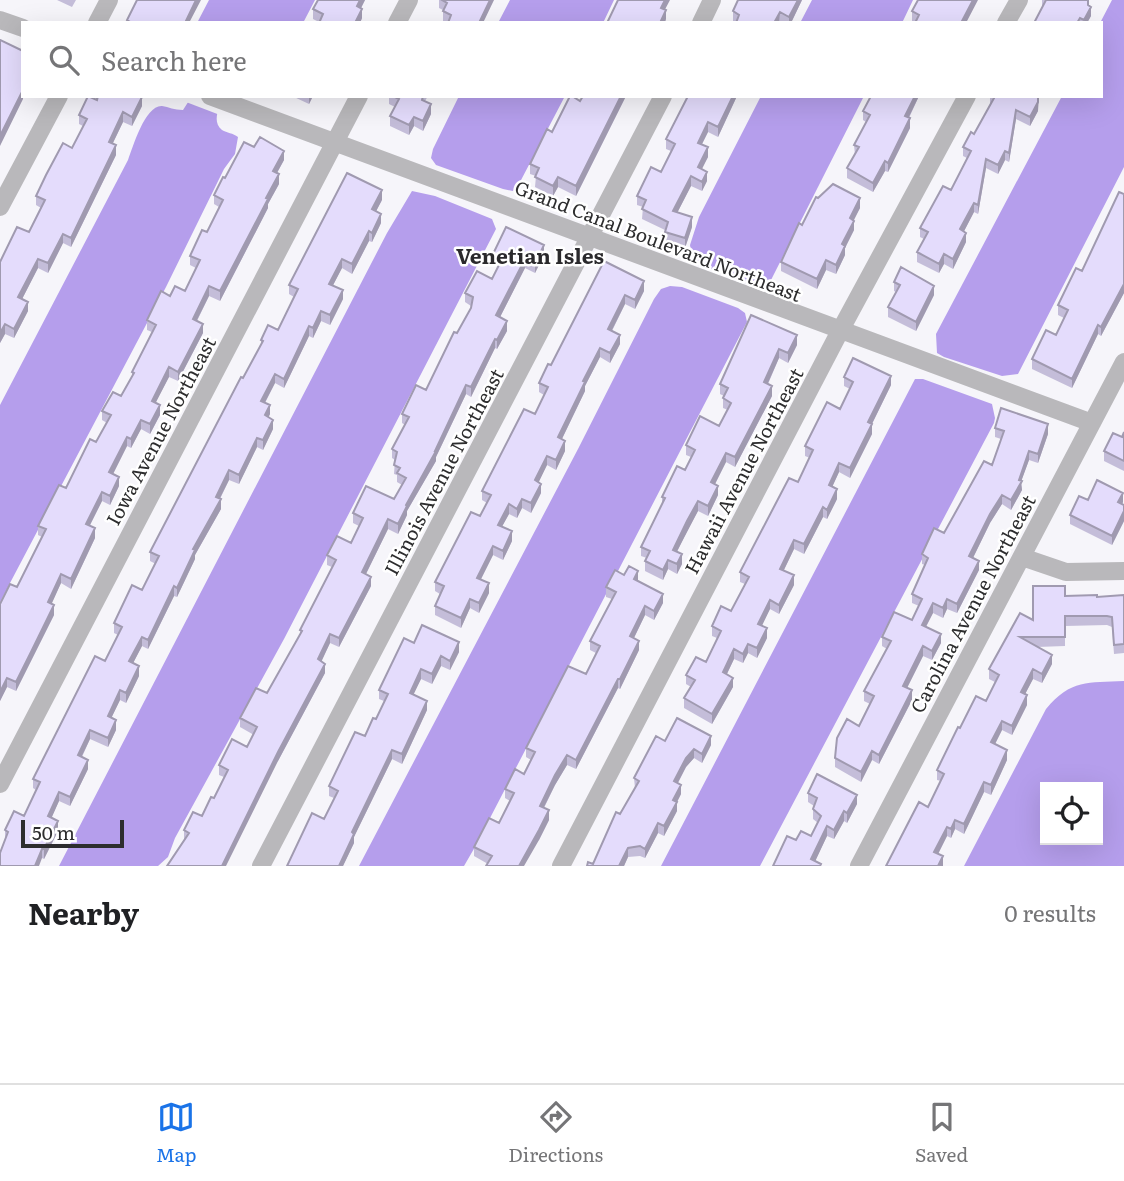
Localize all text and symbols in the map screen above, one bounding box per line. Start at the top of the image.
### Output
search box [21,21,1103,98]
text: Search here [101,40,247,79]
icon: search [45,41,83,79]
street label: Grand Canal Boulevard Northeast [511,172,806,308]
district label: Venetian Isles [456,239,604,270]
street label: Iowa Avenue Northeast [98,331,222,530]
street label: Hawaii Avenue Northeast [677,362,810,579]
street label: Illinois Avenue Northeast [377,363,510,580]
street label: Carolina Avenue Northeast [903,489,1042,718]
map controls [1040,782,1103,845]
button: locate [1040,782,1103,845]
scale bar [21,817,124,849]
text: 50 m [32,818,75,846]
text: Nearby [28,890,139,934]
text: 0 results [1004,895,1096,929]
tab: Map [156,1098,196,1168]
tab: Directions [508,1098,603,1168]
tab: Saved [915,1098,968,1168]

